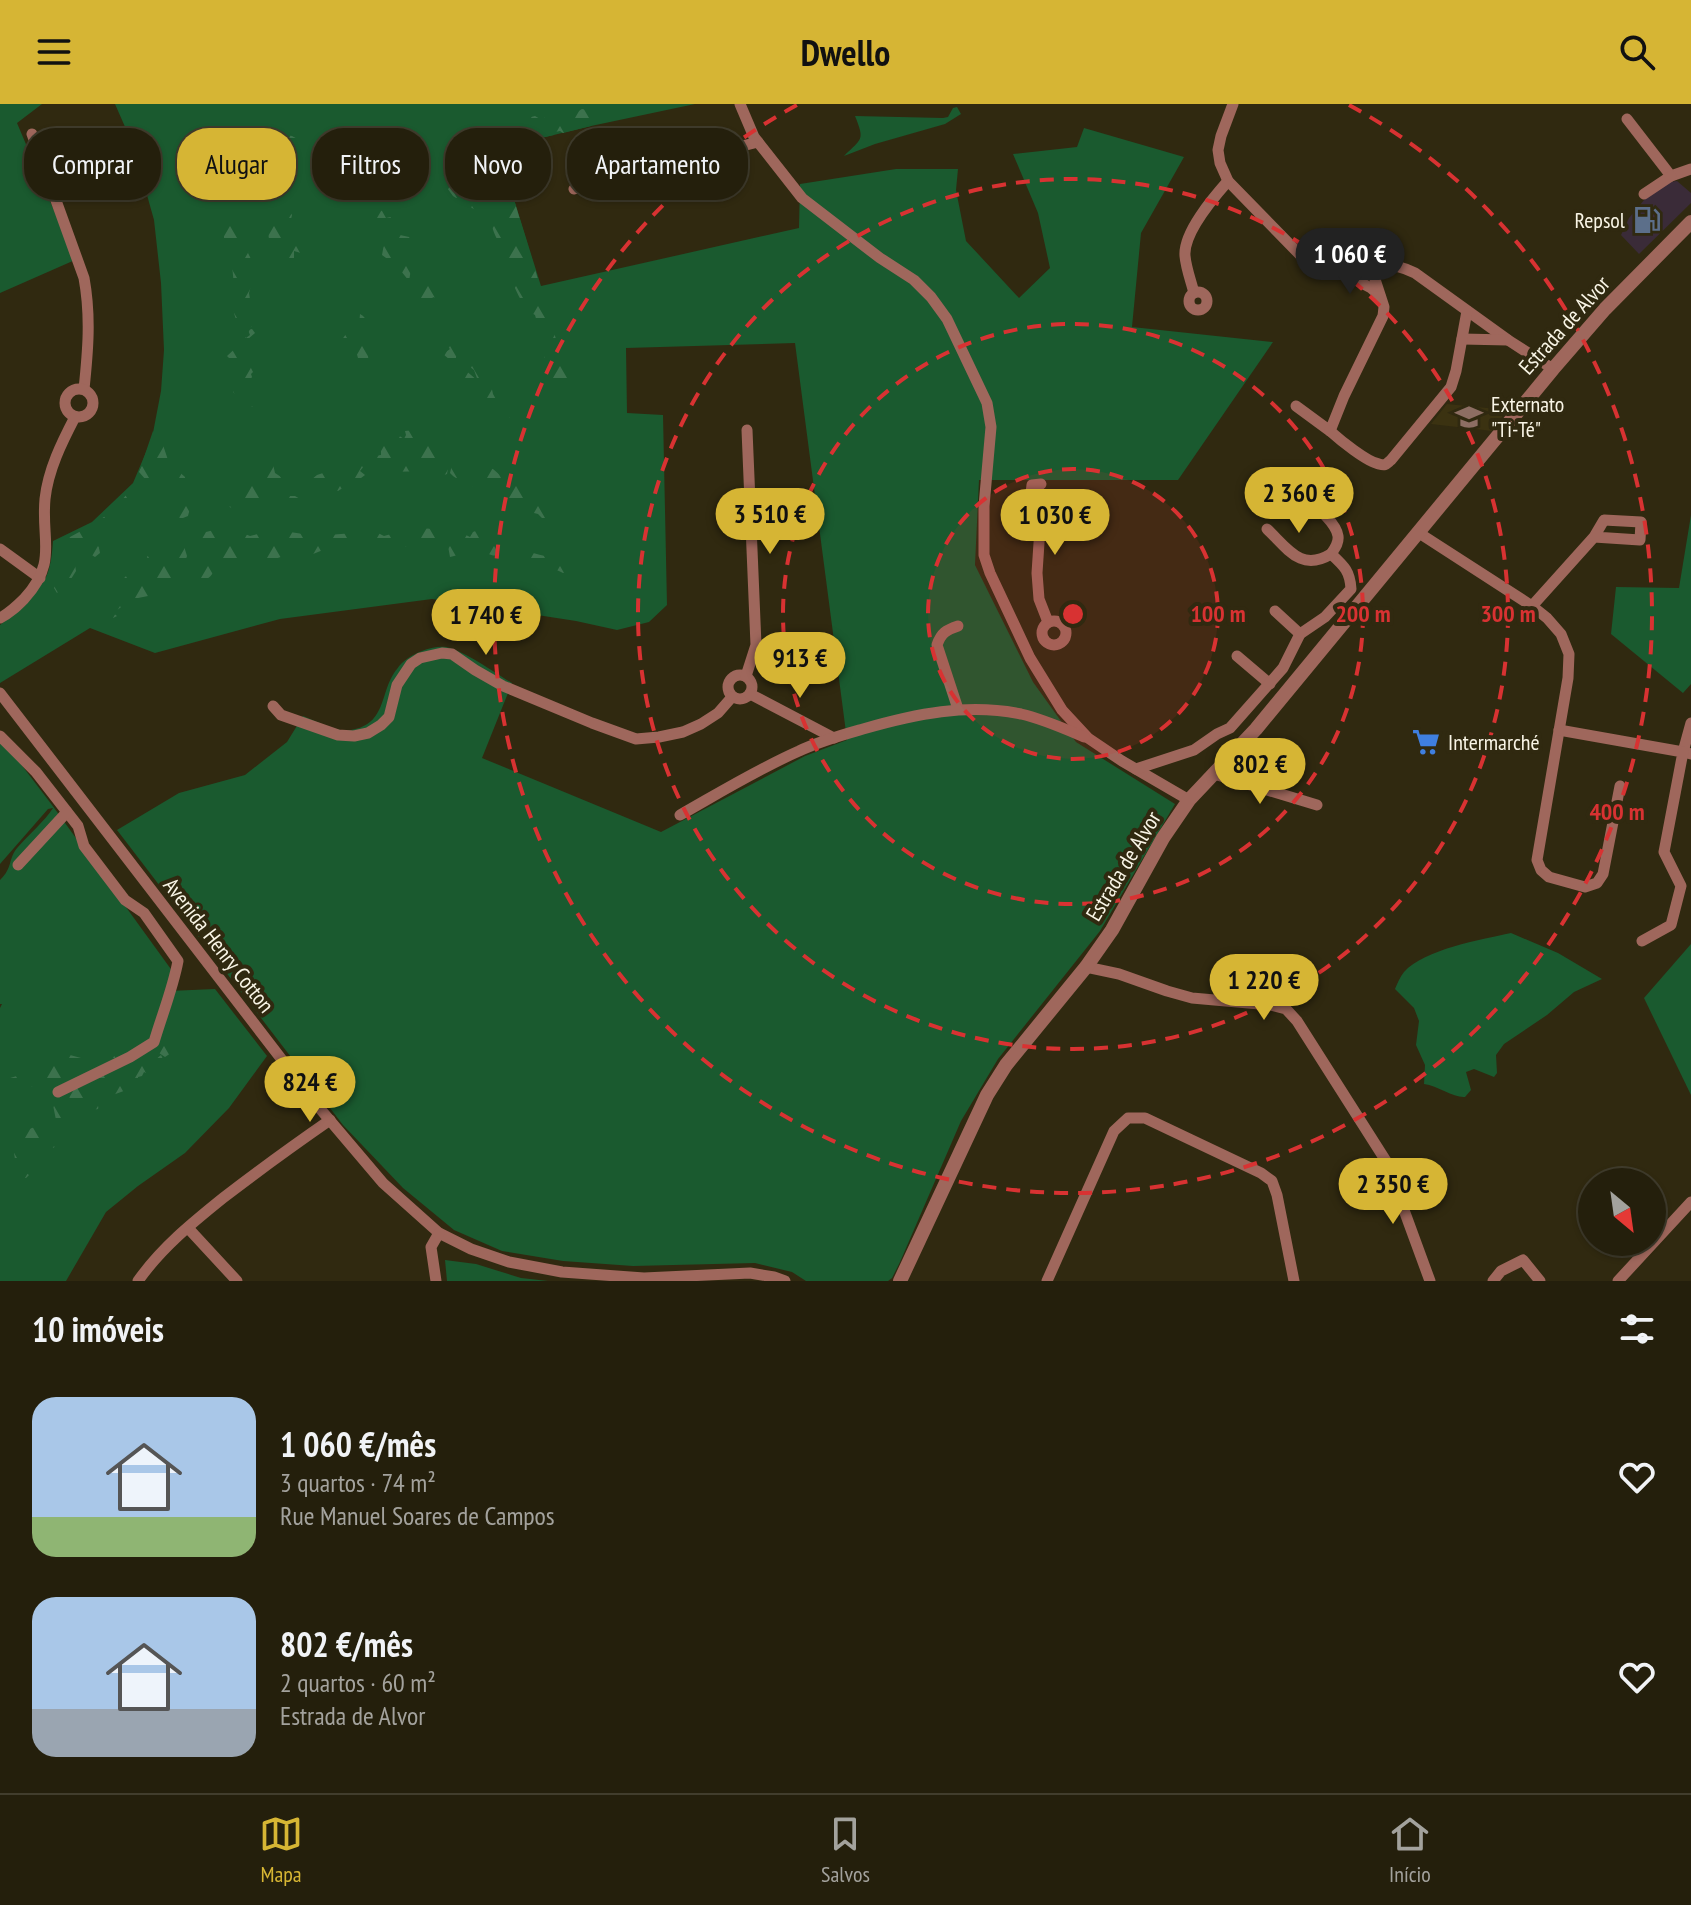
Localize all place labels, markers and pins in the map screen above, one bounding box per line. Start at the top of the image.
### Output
fuel station icon: Repsol [1632,205,1662,235]
place label: Repsol [1575,206,1626,234]
pin: 1 060 € [1276,228,1424,296]
place label: Externato "Ti-Té" [1491,390,1564,443]
school or university icon: Externato "Ti-Té" [1454,402,1484,432]
pin: 2 360 € [1225,467,1373,535]
pin: 3 510 € [696,488,844,556]
pin: 1 030 € [981,489,1129,557]
pin: 1 740 € [412,589,560,657]
centre of rings [1059,600,1087,628]
pin: 913 € [744,632,856,700]
supermarket icon: Intermarché [1411,727,1441,757]
place label: Intermarché [1448,728,1540,756]
pin: 802 € [1204,738,1316,806]
pin: 1 220 € [1190,954,1338,1022]
pin: 824 € [254,1056,366,1124]
pin: 2 350 € [1319,1158,1467,1226]

